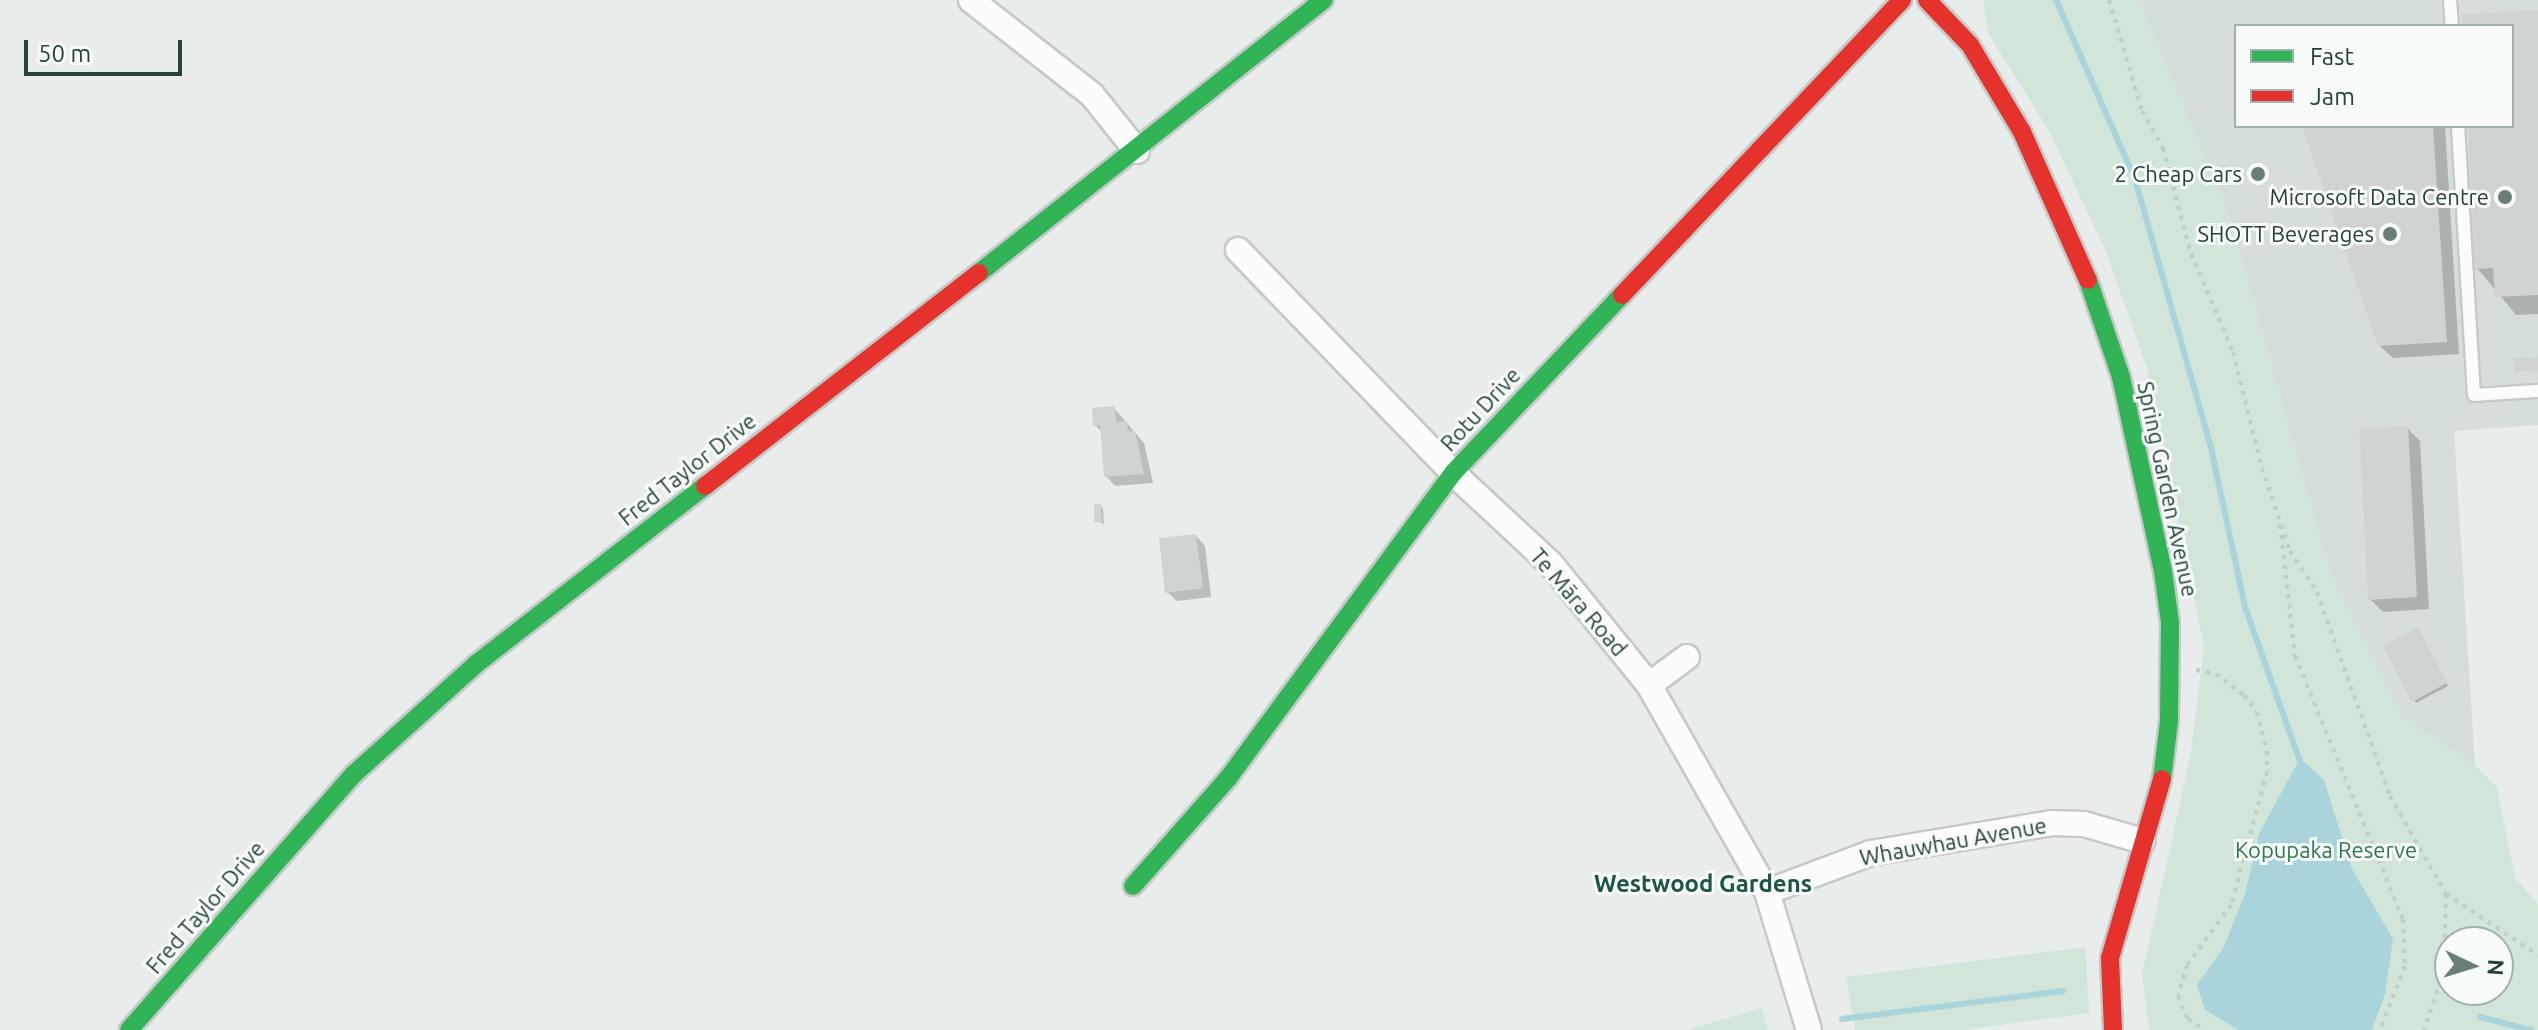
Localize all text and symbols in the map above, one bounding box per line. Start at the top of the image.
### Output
scale bar [28,24,186,74]
legend [2234,24,2514,128]
text: 50 m [38,40,91,67]
text: Fast [2310,43,2354,70]
text: Jam [2310,83,2355,110]
place label: 2 Cheap Cars [2114,161,2242,187]
marker: 2 Cheap Cars [2249,165,2267,183]
place label: Microsoft Data Centre [2270,184,2489,210]
marker: Microsoft Data Centre [2496,188,2514,206]
place label: SHOTT Beverages [2197,221,2374,247]
marker: SHOTT Beverages [2381,225,2399,243]
street label: Rotu Drive [1435,362,1525,456]
street label: Spring Garden Avenue [2132,379,2204,599]
street label: Fred Taylor Drive [613,407,761,531]
street label: Te Māra Road [1525,543,1633,661]
street label: Whauwhau Avenue [1857,812,2049,870]
street label: Fred Taylor Drive [140,835,270,979]
park label: Kopupaka Reserve [2235,837,2417,863]
district label: Westwood Gardens [1594,870,1812,898]
north arrow [2434,926,2514,1006]
text: N [2483,958,2509,977]

